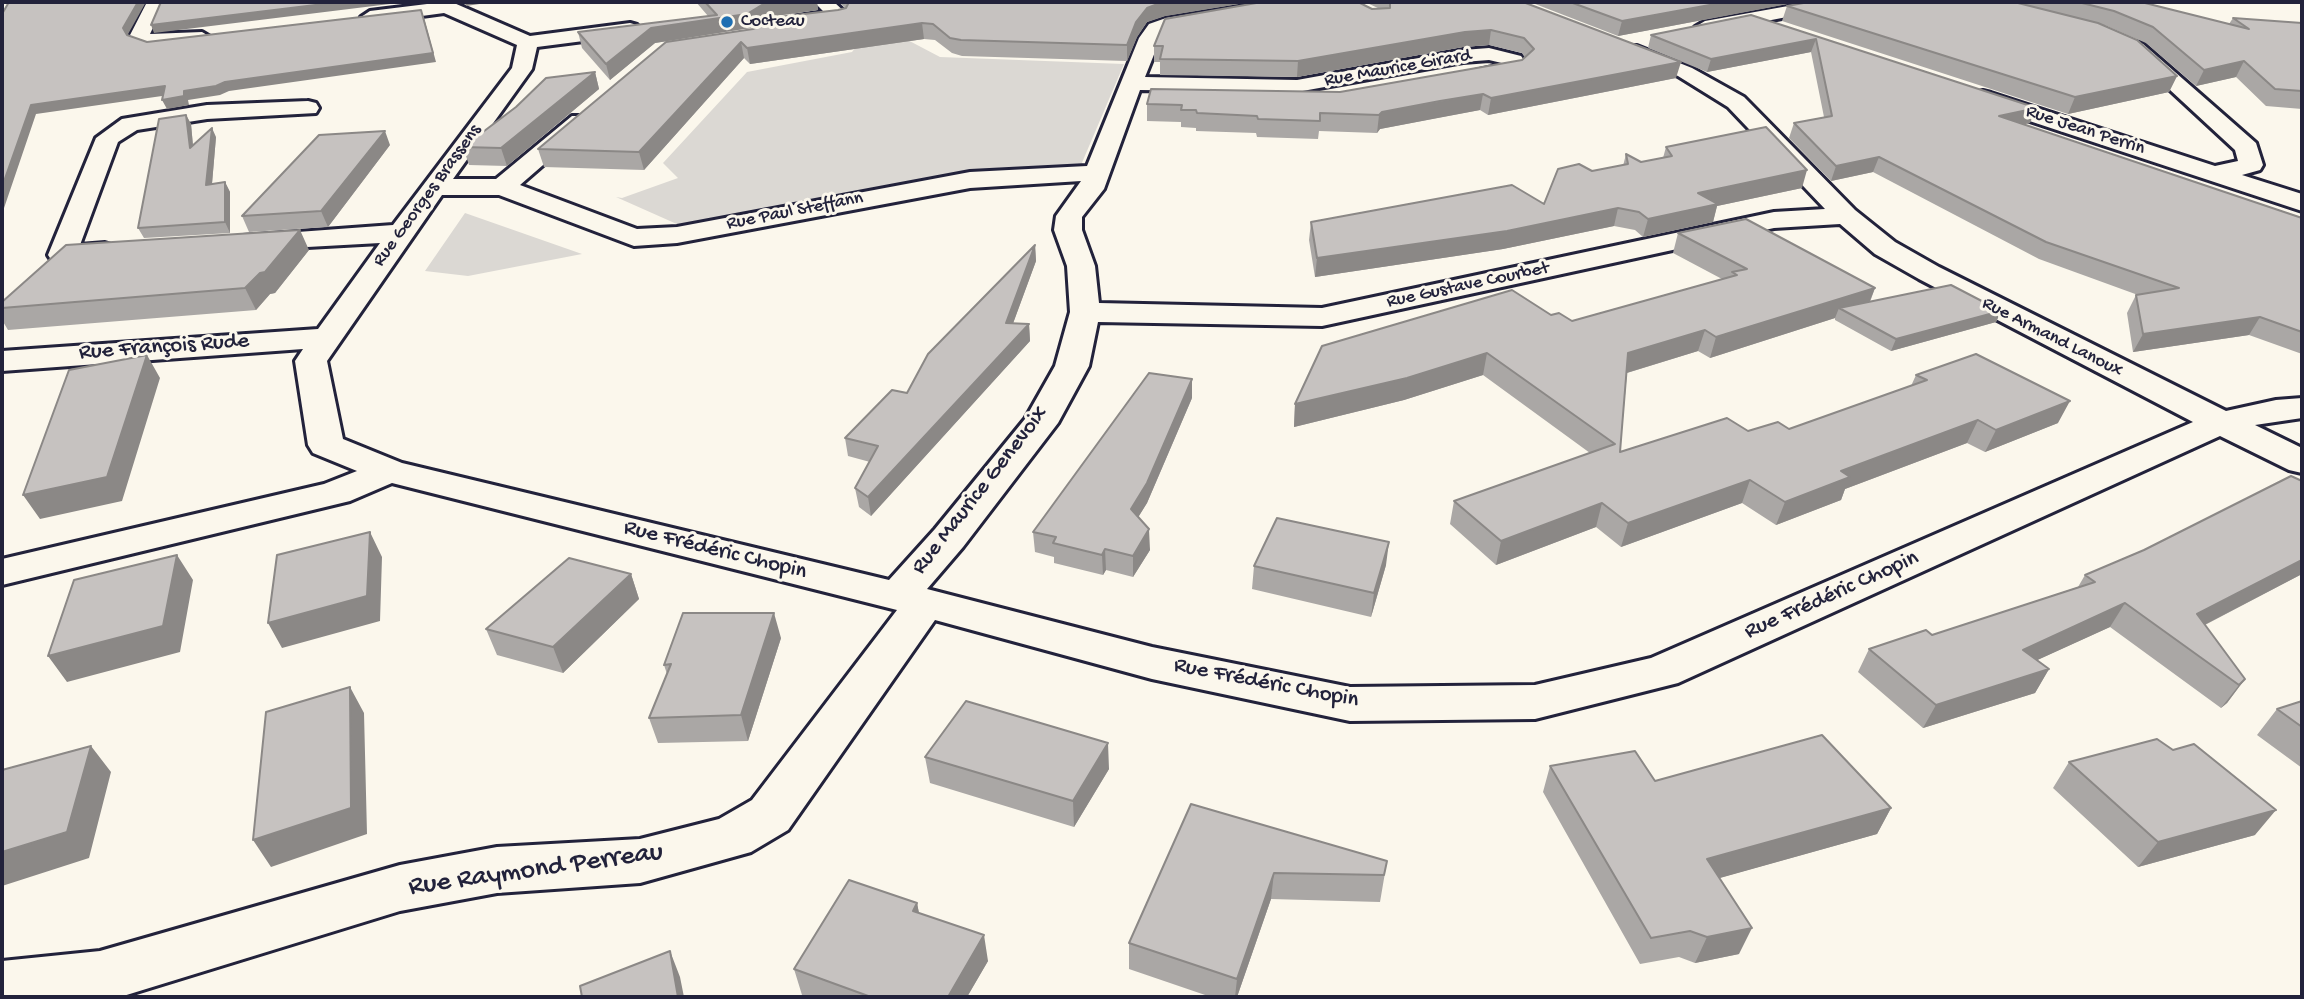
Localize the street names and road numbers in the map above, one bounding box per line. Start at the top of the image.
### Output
street label: Rue Maurice Girard [1323,45,1473,93]
street label: Rue Jean Perrin [2023,101,2147,161]
street label: Rue Georges Brassens [369,120,487,272]
street label: Rue Paul Steffann [725,188,865,236]
street label: Rue Gustave Courbet [1385,258,1551,314]
street label: Rue Armand Lanoux [1978,293,2126,383]
street label: Rue François Rude [78,328,250,368]
street label: Rue Maurice Genevoix [907,401,1055,581]
street label: Rue Frédéric Chopin [621,515,809,587]
street label: Rue Frédéric Chopin [1741,545,1923,647]
street label: Rue Frédéric Chopin [1171,653,1361,715]
street label: Rue Raymond Perreau [407,837,665,905]

